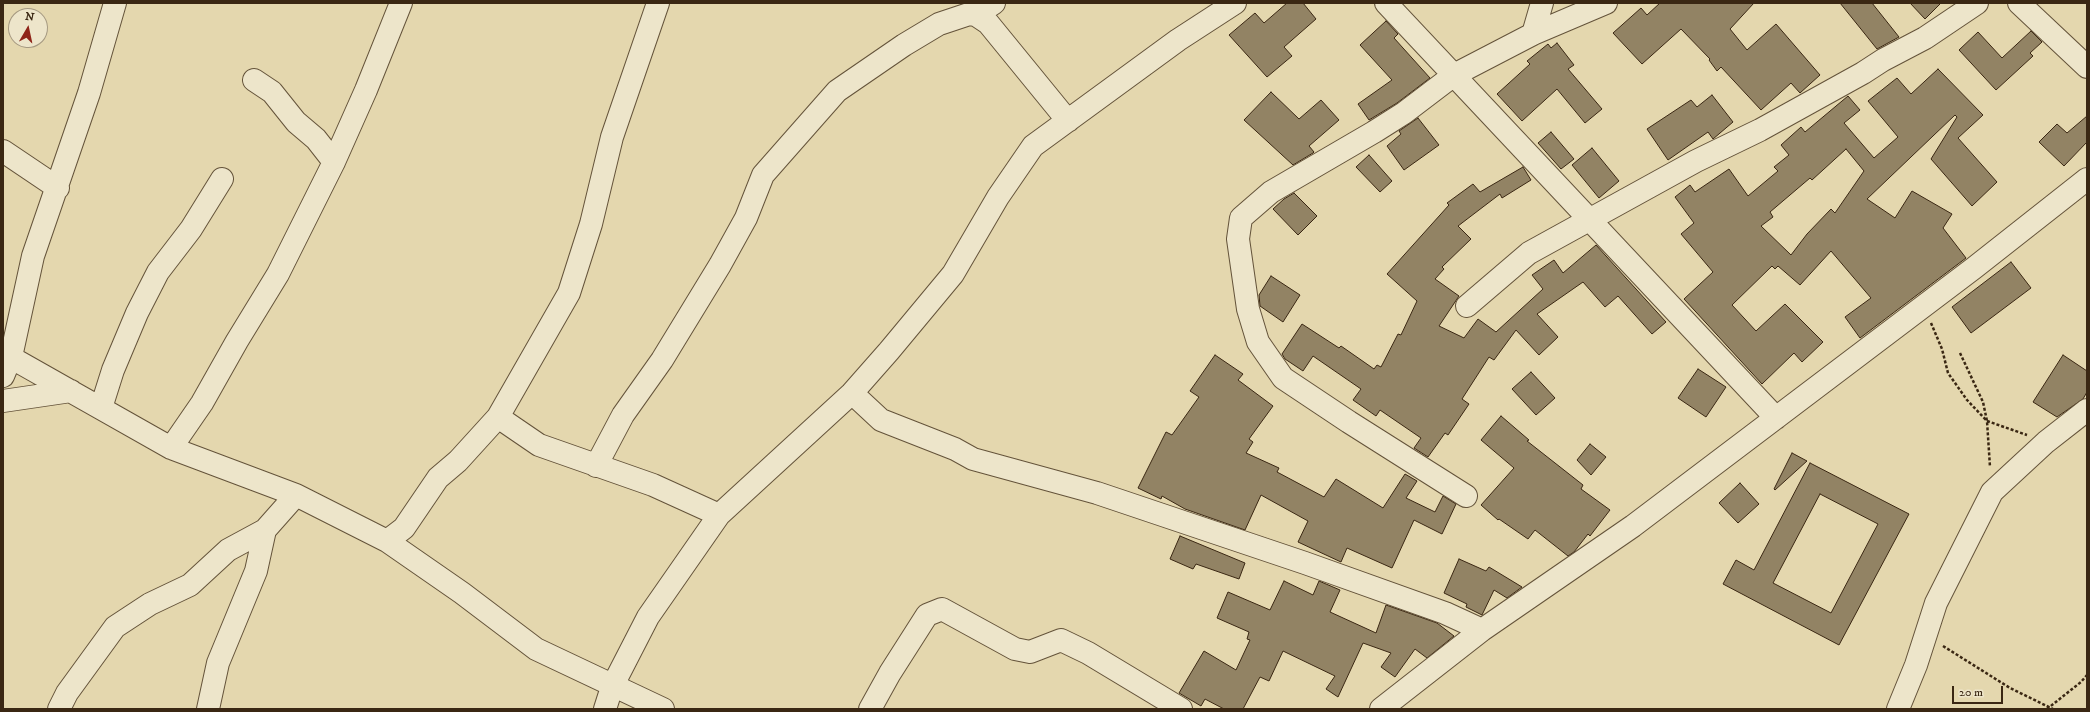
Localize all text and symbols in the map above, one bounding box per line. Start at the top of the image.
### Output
north arrow [8,8,48,48]
text: N [24,10,35,25]
scale bar [1954,678,2005,704]
text: 20 m [1959,685,1983,700]

